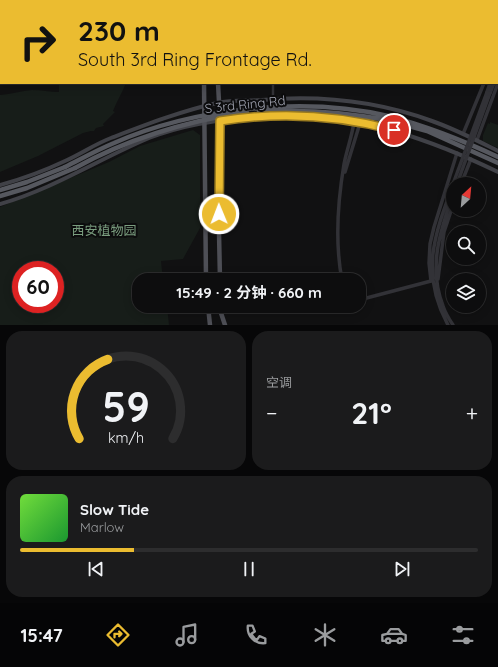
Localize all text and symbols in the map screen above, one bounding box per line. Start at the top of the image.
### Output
text: 230 m [78,13,160,48]
icon: right [12,16,64,68]
text: South 3rd Ring Frontage Rd. [78,48,312,71]
street label: S 3rd Ring Rd [204,92,286,116]
pin [377,113,411,147]
icon: arrive [383,119,405,141]
north arrow [446,177,486,217]
map controls [446,177,486,313]
position arrow [198,193,240,235]
park label: 西安植物园 [71,222,137,238]
button: search [446,225,486,265]
speed limit sign: 60 [12,261,64,313]
button: layers [446,273,486,313]
text: 15:49 · 2 分钟 · 660 m [176,283,322,302]
text: 空调 [266,374,292,390]
text: 59 [102,379,150,431]
text: 21° [351,394,392,432]
text: − [266,399,277,427]
text: + [466,399,478,427]
text: km/h [108,428,144,446]
text: Slow Tide [80,500,149,519]
text: Marlow [80,519,124,535]
icon: previous [85,558,107,580]
icon: pause [238,558,260,580]
icon: next [391,558,413,580]
icon: directions [104,621,132,649]
icon: music [173,621,201,649]
icon: phone [242,621,270,649]
icon: climate [311,621,339,649]
icon: car [380,621,408,649]
icon: filters [449,621,477,649]
text: 15:47 [21,624,63,647]

